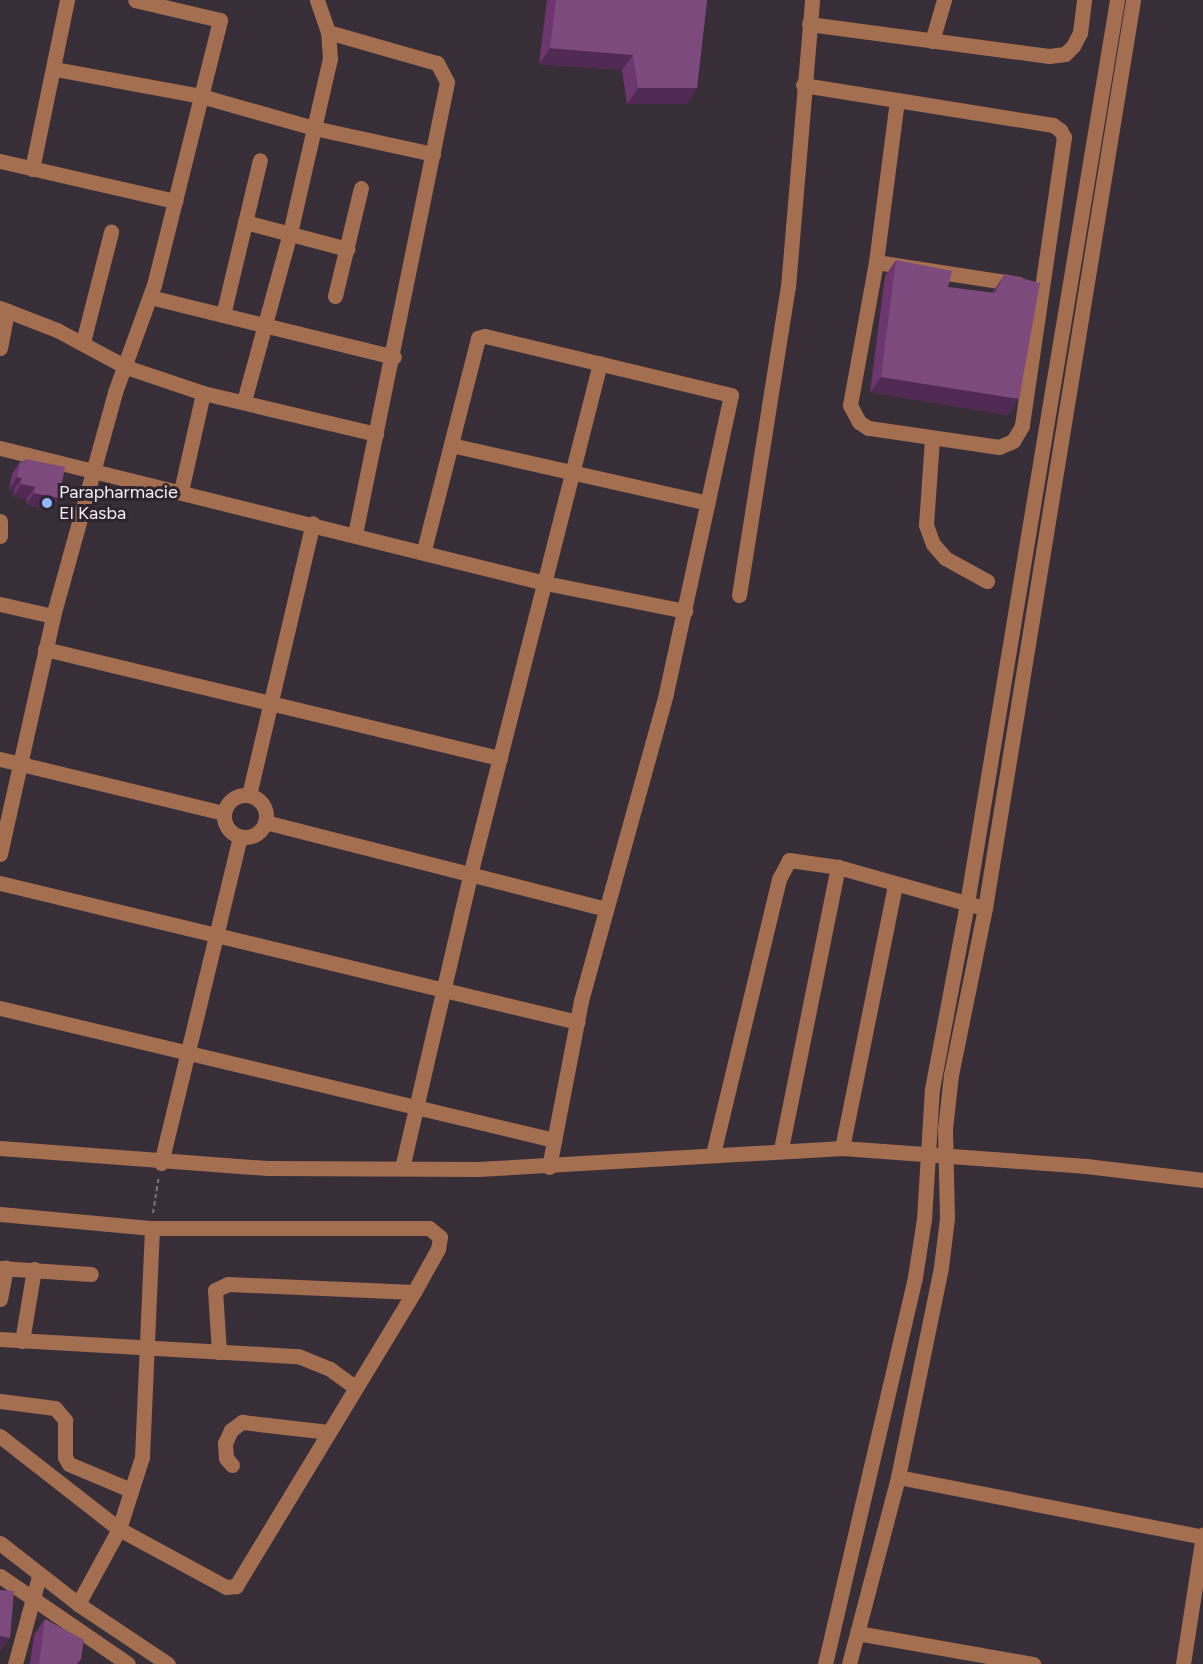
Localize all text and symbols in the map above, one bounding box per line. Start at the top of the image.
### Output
place label: Parapharmacie El Kasba [59,482,178,524]
marker: Parapharmacie El Kasba [40,496,54,510]

